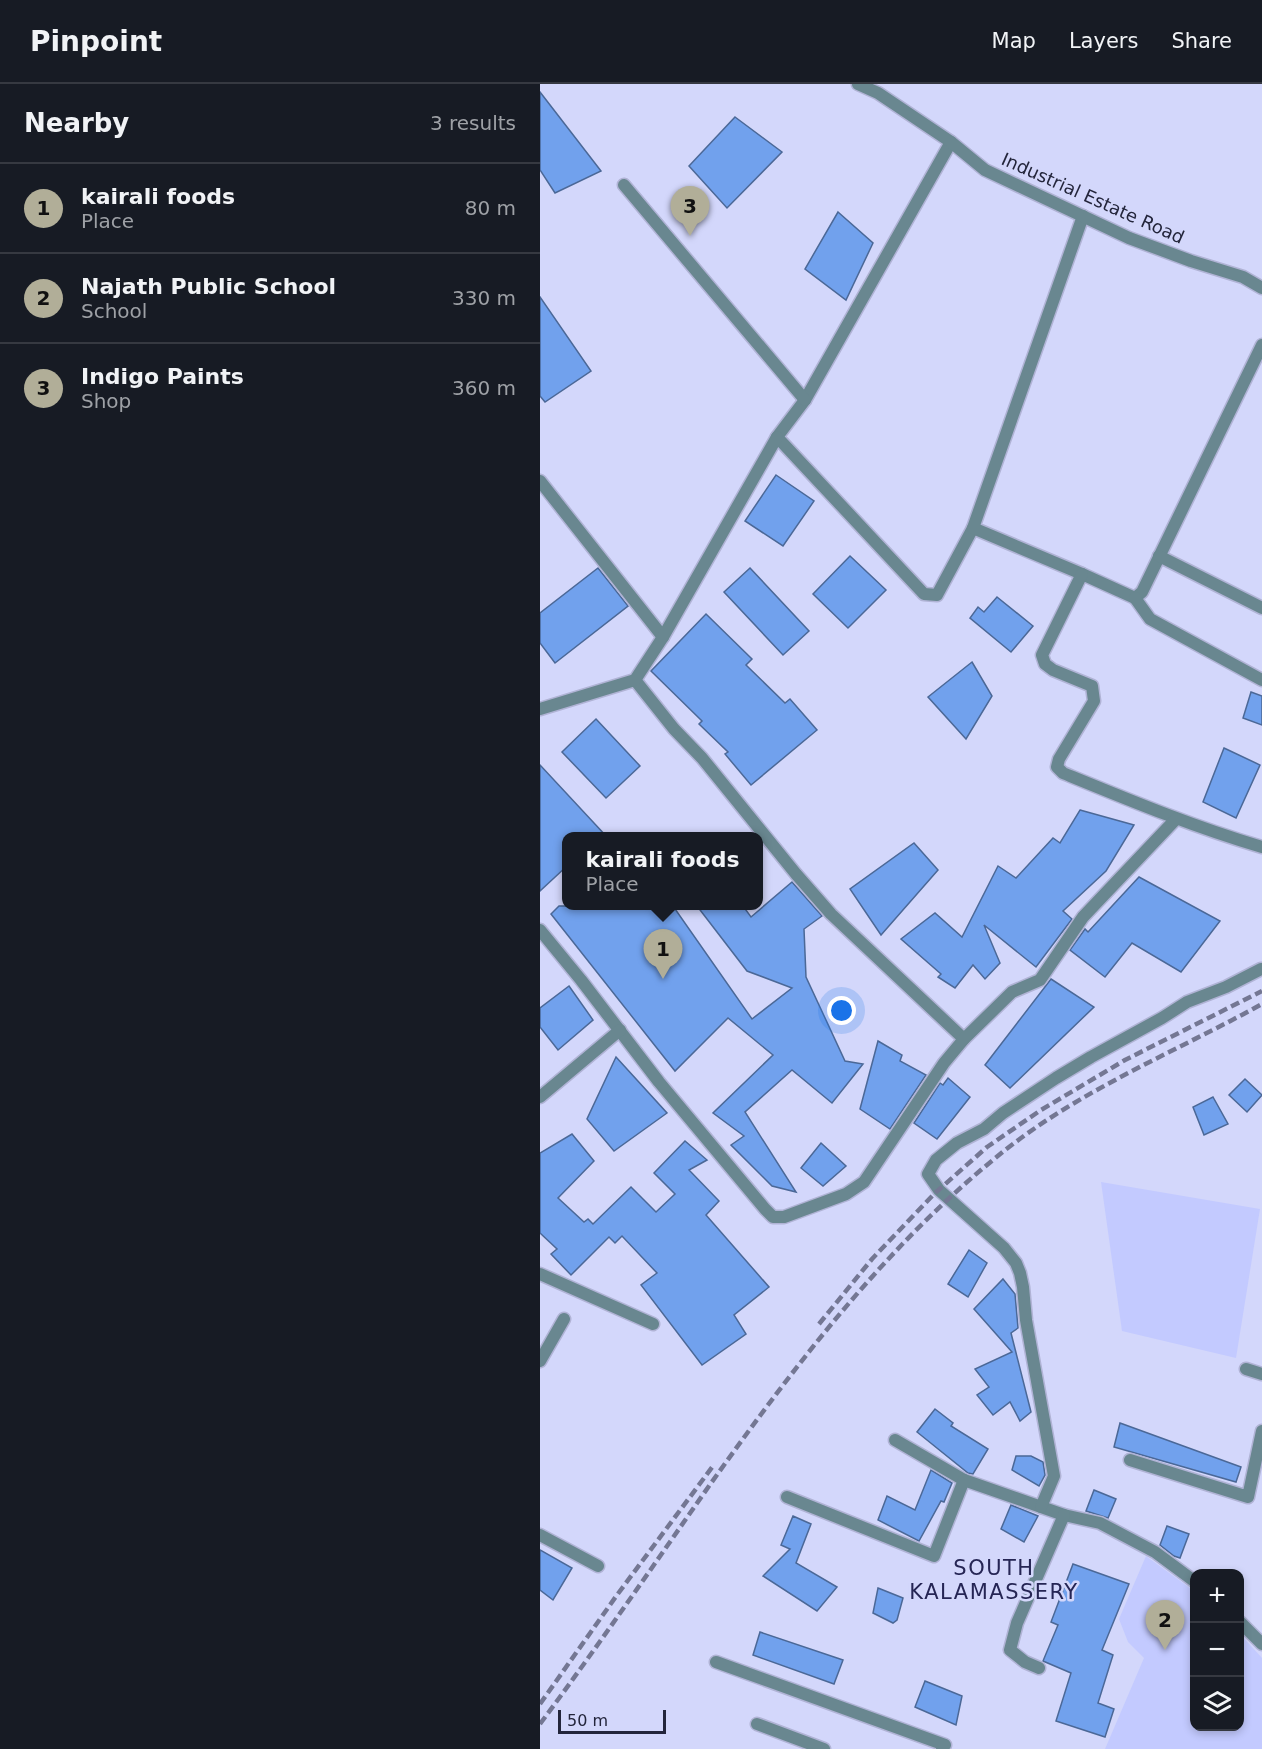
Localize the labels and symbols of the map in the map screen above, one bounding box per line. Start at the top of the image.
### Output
street label: Industrial Estate Road [998,148,1188,248]
pin: 3 [670,186,710,236]
pin: 1 [644,930,682,979]
your location [827,996,856,1025]
district label: SOUTH KALAMASSERY [909,1556,1079,1604]
pin: 2 [1146,1600,1184,1650]
scale bar [558,1707,666,1734]

